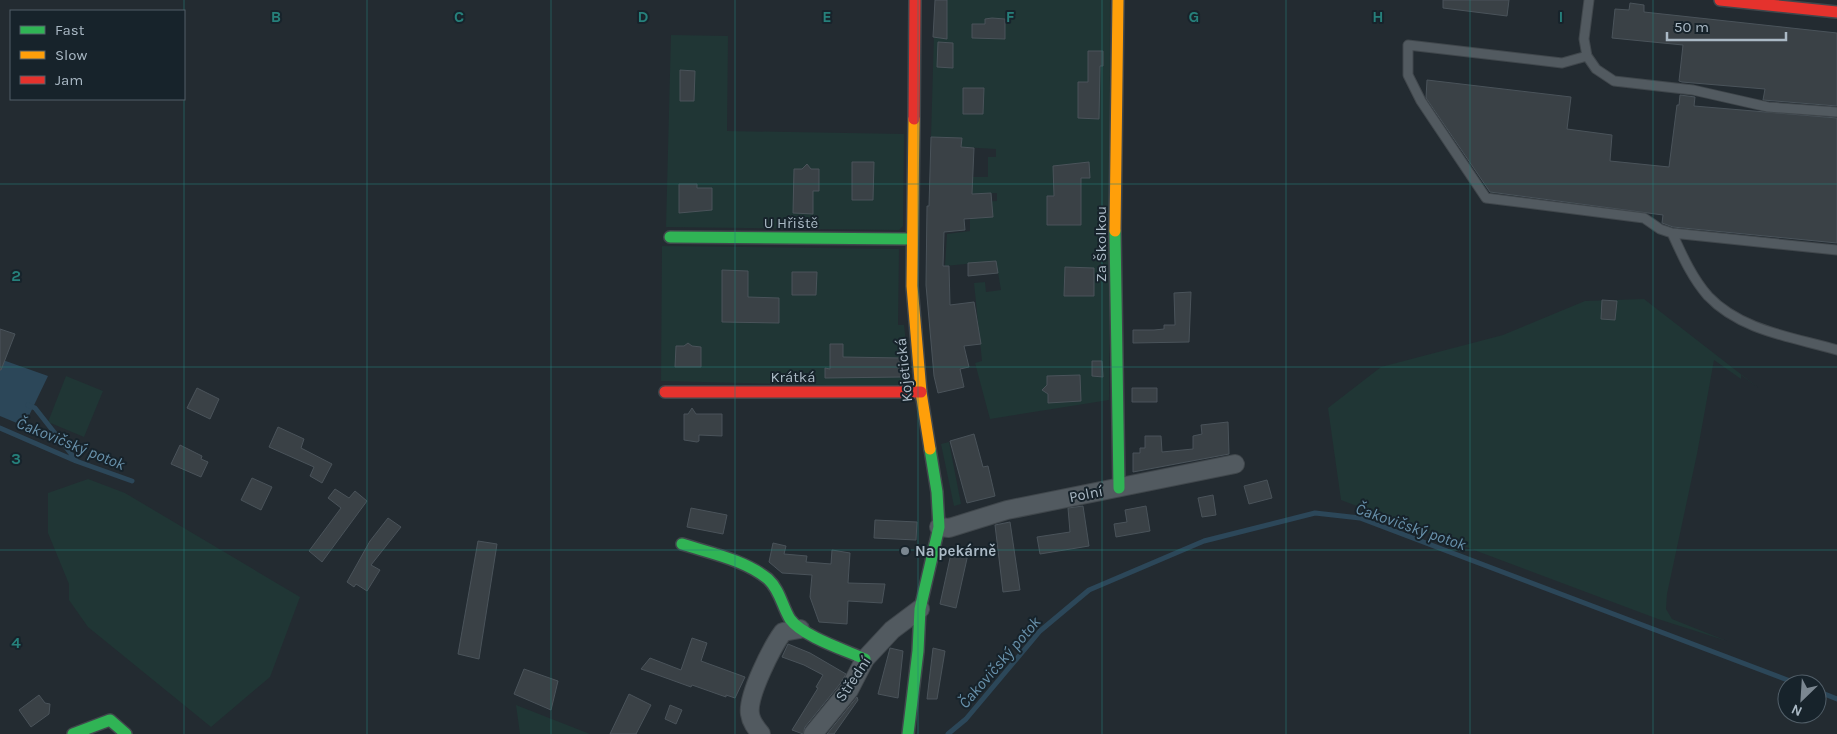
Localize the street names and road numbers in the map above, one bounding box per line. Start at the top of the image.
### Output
street label: Za Školkou [1092,206,1110,282]
street label: U Hřiště [764,214,818,232]
street label: Kojetická [892,337,916,403]
street label: Krátká [770,368,816,386]
street label: Polní [1067,482,1105,506]
street label: Střední [831,653,875,705]

